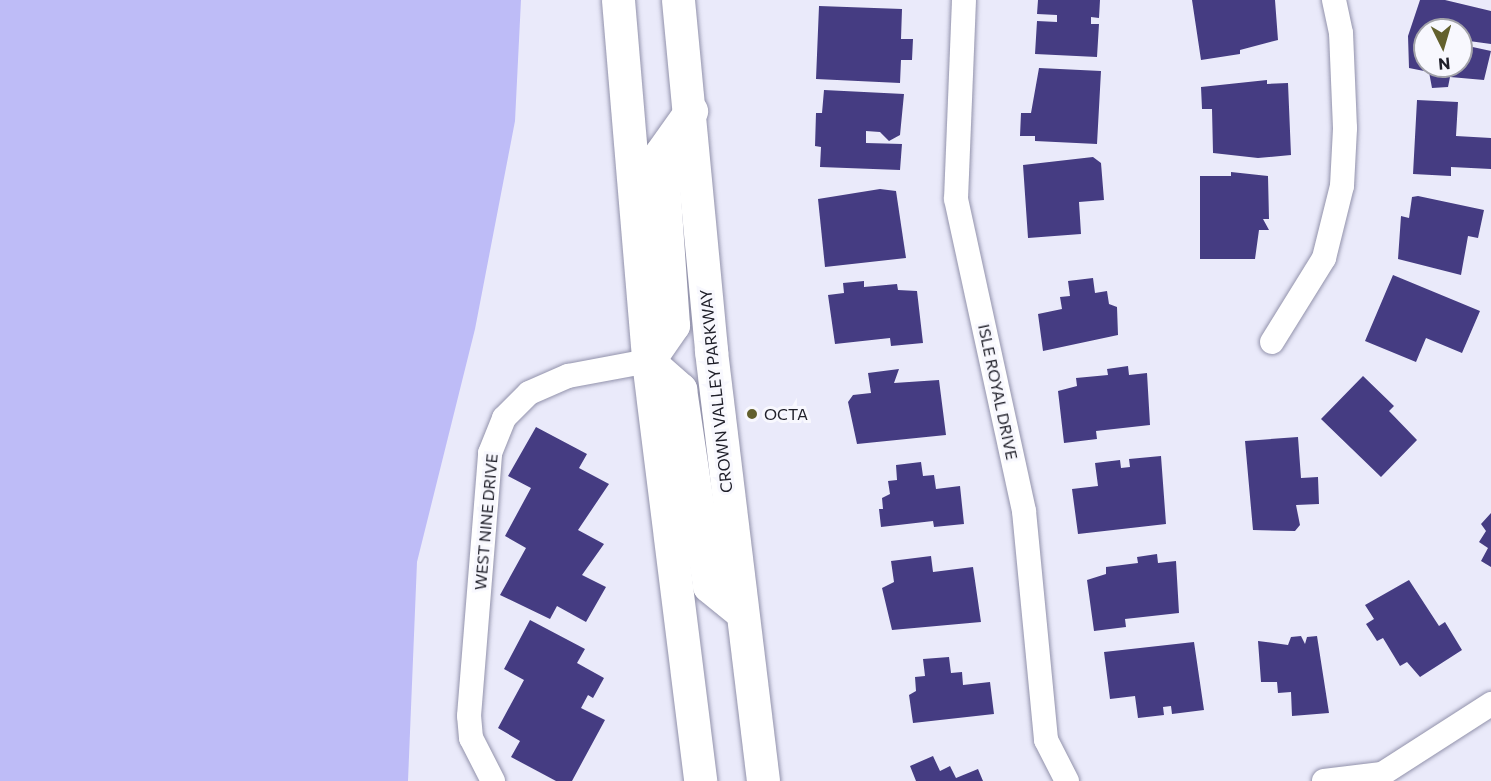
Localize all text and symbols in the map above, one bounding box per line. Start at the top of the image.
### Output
north arrow [1413,18,1473,78]
text: N [1438,54,1451,74]
street label: CROWN VALLEY PARKWAY [696,288,736,494]
street label: ISLE ROYAL DRIVE [974,322,1022,462]
place label: OCTA [764,404,808,424]
marker: OCTA [745,407,759,421]
street label: WEST NINE DRIVE [470,453,502,591]

